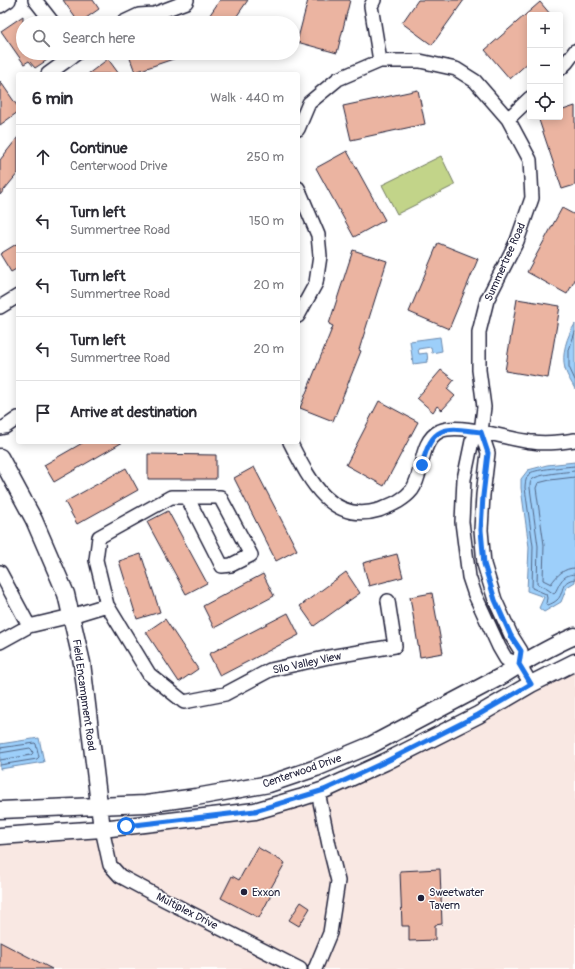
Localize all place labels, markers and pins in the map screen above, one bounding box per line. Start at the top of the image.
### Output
place label: Exxon [252,886,280,899]
place label: Sweetwater Tavern [429,886,484,912]
marker: Exxon [239,887,249,897]
marker: Sweetwater Tavern [416,893,426,903]

